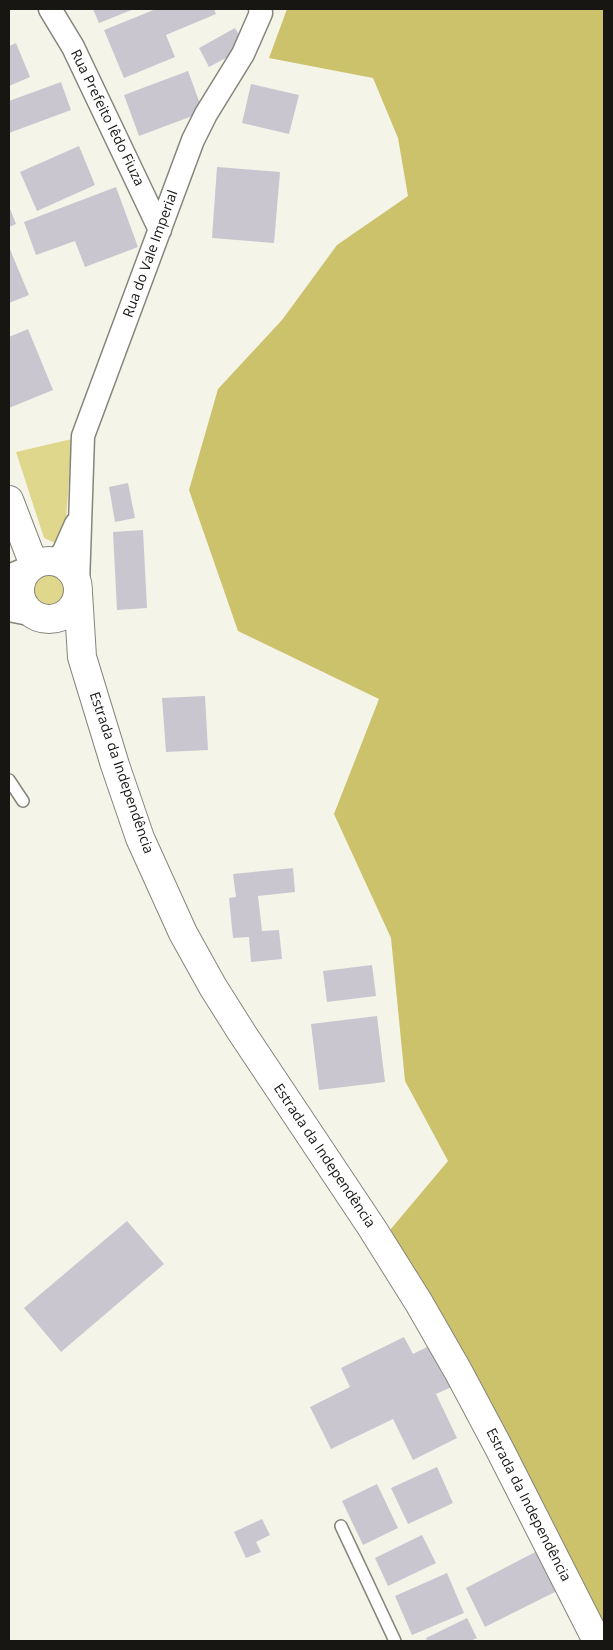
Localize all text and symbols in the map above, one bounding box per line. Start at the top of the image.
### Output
street label: Rua Prefeito Iêdo Fiuza [67,47,147,189]
street label: Rua do Vale Imperial [120,188,182,320]
street label: Estrada da Independência [85,690,157,856]
street label: Estrada da Independência [270,1081,378,1231]
street label: Estrada da Independência [482,1426,574,1584]

